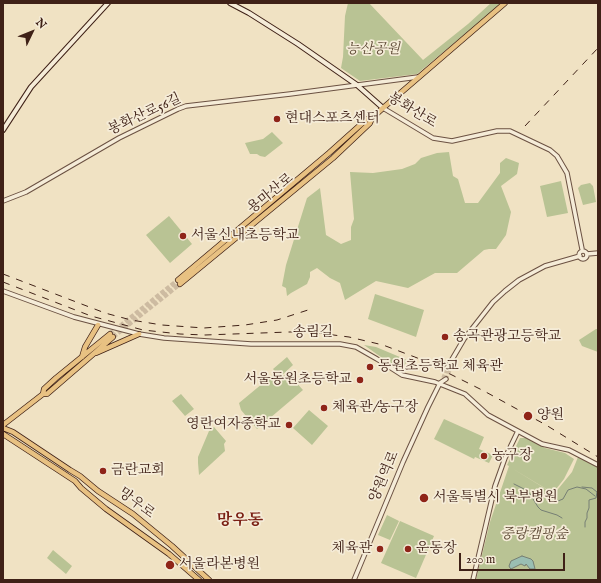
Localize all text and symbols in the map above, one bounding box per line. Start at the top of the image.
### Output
north arrow [12,12,52,52]
text: N [32,16,49,32]
park label: 능산공원 [346,42,400,58]
street label: 봉화산로 [384,90,440,132]
street label: 봉화산로56길 [106,91,184,139]
place label: 현대스포츠센터 [285,111,380,127]
marker: 현대스포츠센터 [272,114,282,124]
street label: 용마산로 [245,170,297,218]
place label: 서울신내초등학교 [191,228,299,244]
marker: 서울신내초등학교 [178,231,188,241]
street label: 송림길 [293,325,333,341]
place label: 송곡관광고등학교 [453,329,561,345]
marker: 송곡관광고등학교 [440,332,450,342]
place label: 동원초등학교 체육관 [378,359,503,375]
marker: 동원초등학교 체육관 [365,362,375,372]
place label: 서울동원초등학교 [244,372,352,388]
marker: 서울동원초등학교 [355,375,365,385]
place label: 체육관/농구장 [332,400,418,416]
marker: 체육관/농구장 [319,403,329,413]
place label: 양원 [537,408,564,424]
marker: 양원 [522,410,534,422]
place label: 영란여자중학교 [186,417,281,433]
marker: 영란여자중학교 [284,420,294,430]
place label: 농구장 [492,448,533,464]
street label: 양원역로 [367,449,403,505]
marker: 농구장 [479,451,489,461]
place label: 금란교회 [111,463,165,479]
marker: 금란교회 [98,466,108,476]
street label: 망우로 [115,485,157,523]
place label: 서울특별시 북부병원 [433,490,558,506]
marker: 서울특별시 북부병원 [418,492,430,504]
district label: 망우동 [217,512,263,532]
park label: 중랑캠핑숲 [500,527,568,543]
place label: 체육관 [331,541,372,557]
place label: 운동장 [416,541,457,557]
marker: 체육관 [375,544,385,554]
marker: 운동장 [403,544,413,554]
scale bar [461,545,567,571]
text: 200 m [466,552,495,567]
place label: 서울라본병원 [179,557,260,573]
marker: 서울라본병원 [164,559,176,571]

